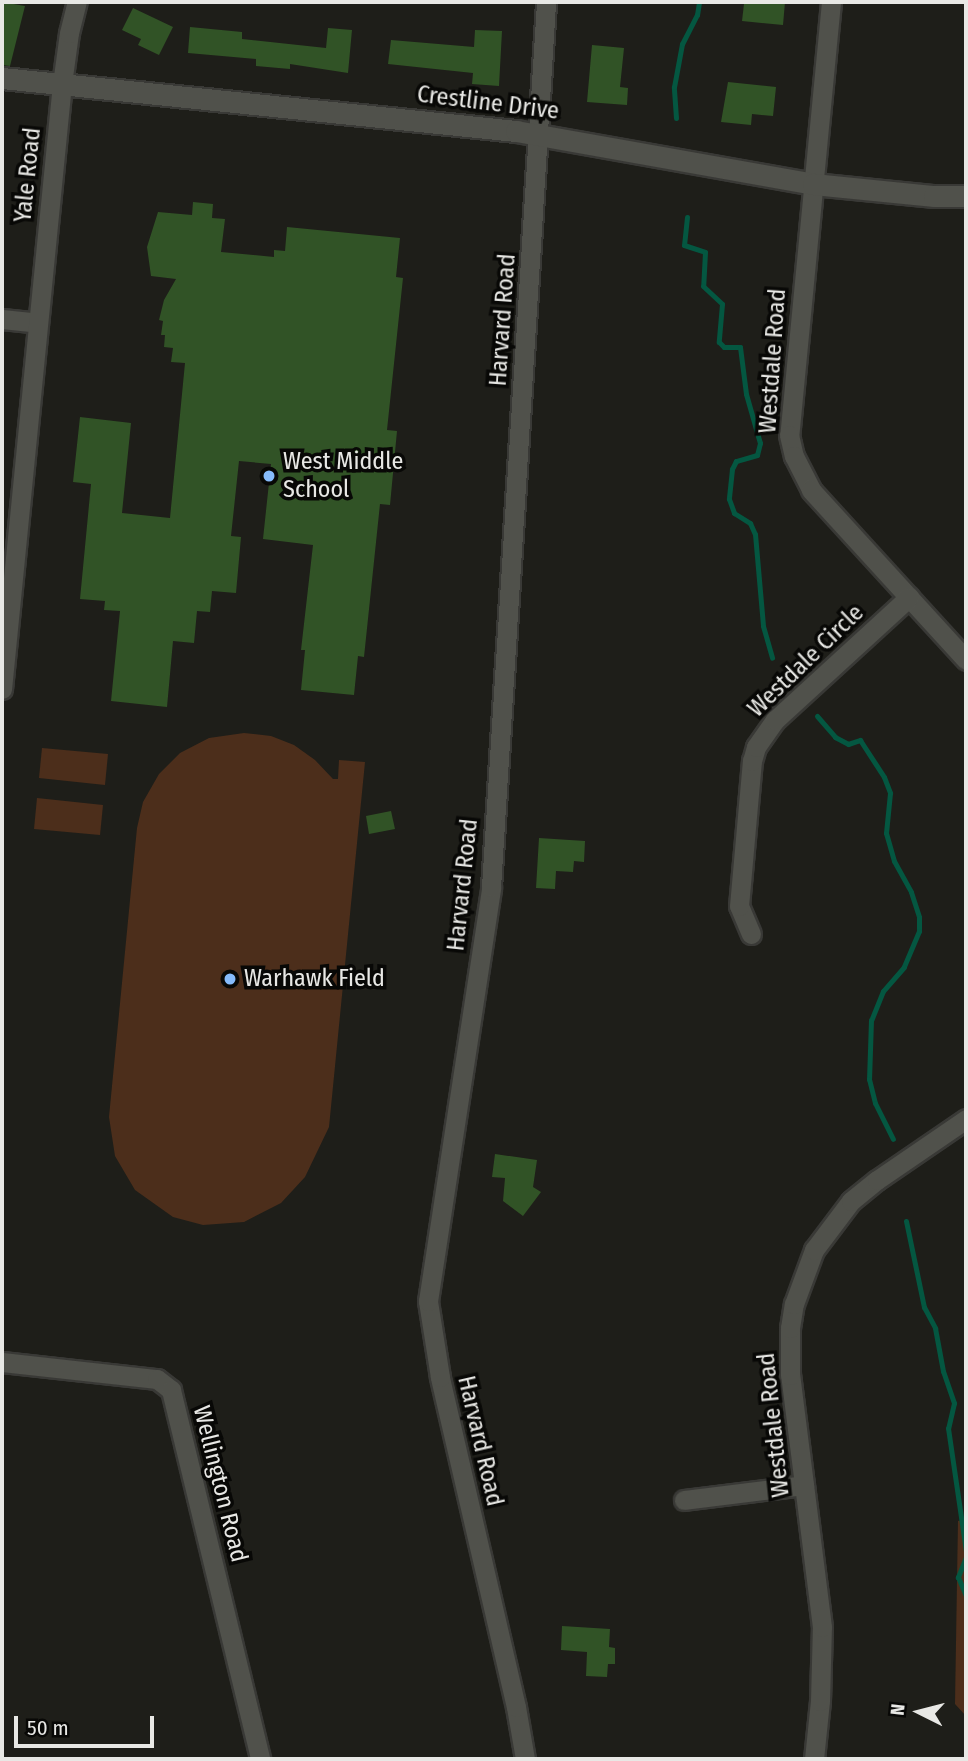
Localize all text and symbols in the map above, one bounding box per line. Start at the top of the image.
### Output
street label: Crestline Drive [415,80,561,126]
street label: Yale Road [9,126,47,224]
street label: Harvard Road [484,253,522,387]
street label: Westdale Road [754,288,792,434]
place label: West Middle School [283,448,403,504]
marker: West Middle School [261,468,277,484]
street label: Westdale Circle [742,599,870,723]
street label: Harvard Road [442,817,484,953]
place label: Warhawk Field [244,965,385,993]
marker: Warhawk Field [222,971,238,987]
street label: Westdale Road [752,1351,796,1499]
street label: Harvard Road [451,1373,509,1509]
street label: Wellington Road [187,1403,253,1565]
north arrow [884,1677,954,1747]
scale bar [18,1702,158,1746]
text: N [886,1703,910,1717]
text: 50 m [27,1715,69,1741]

